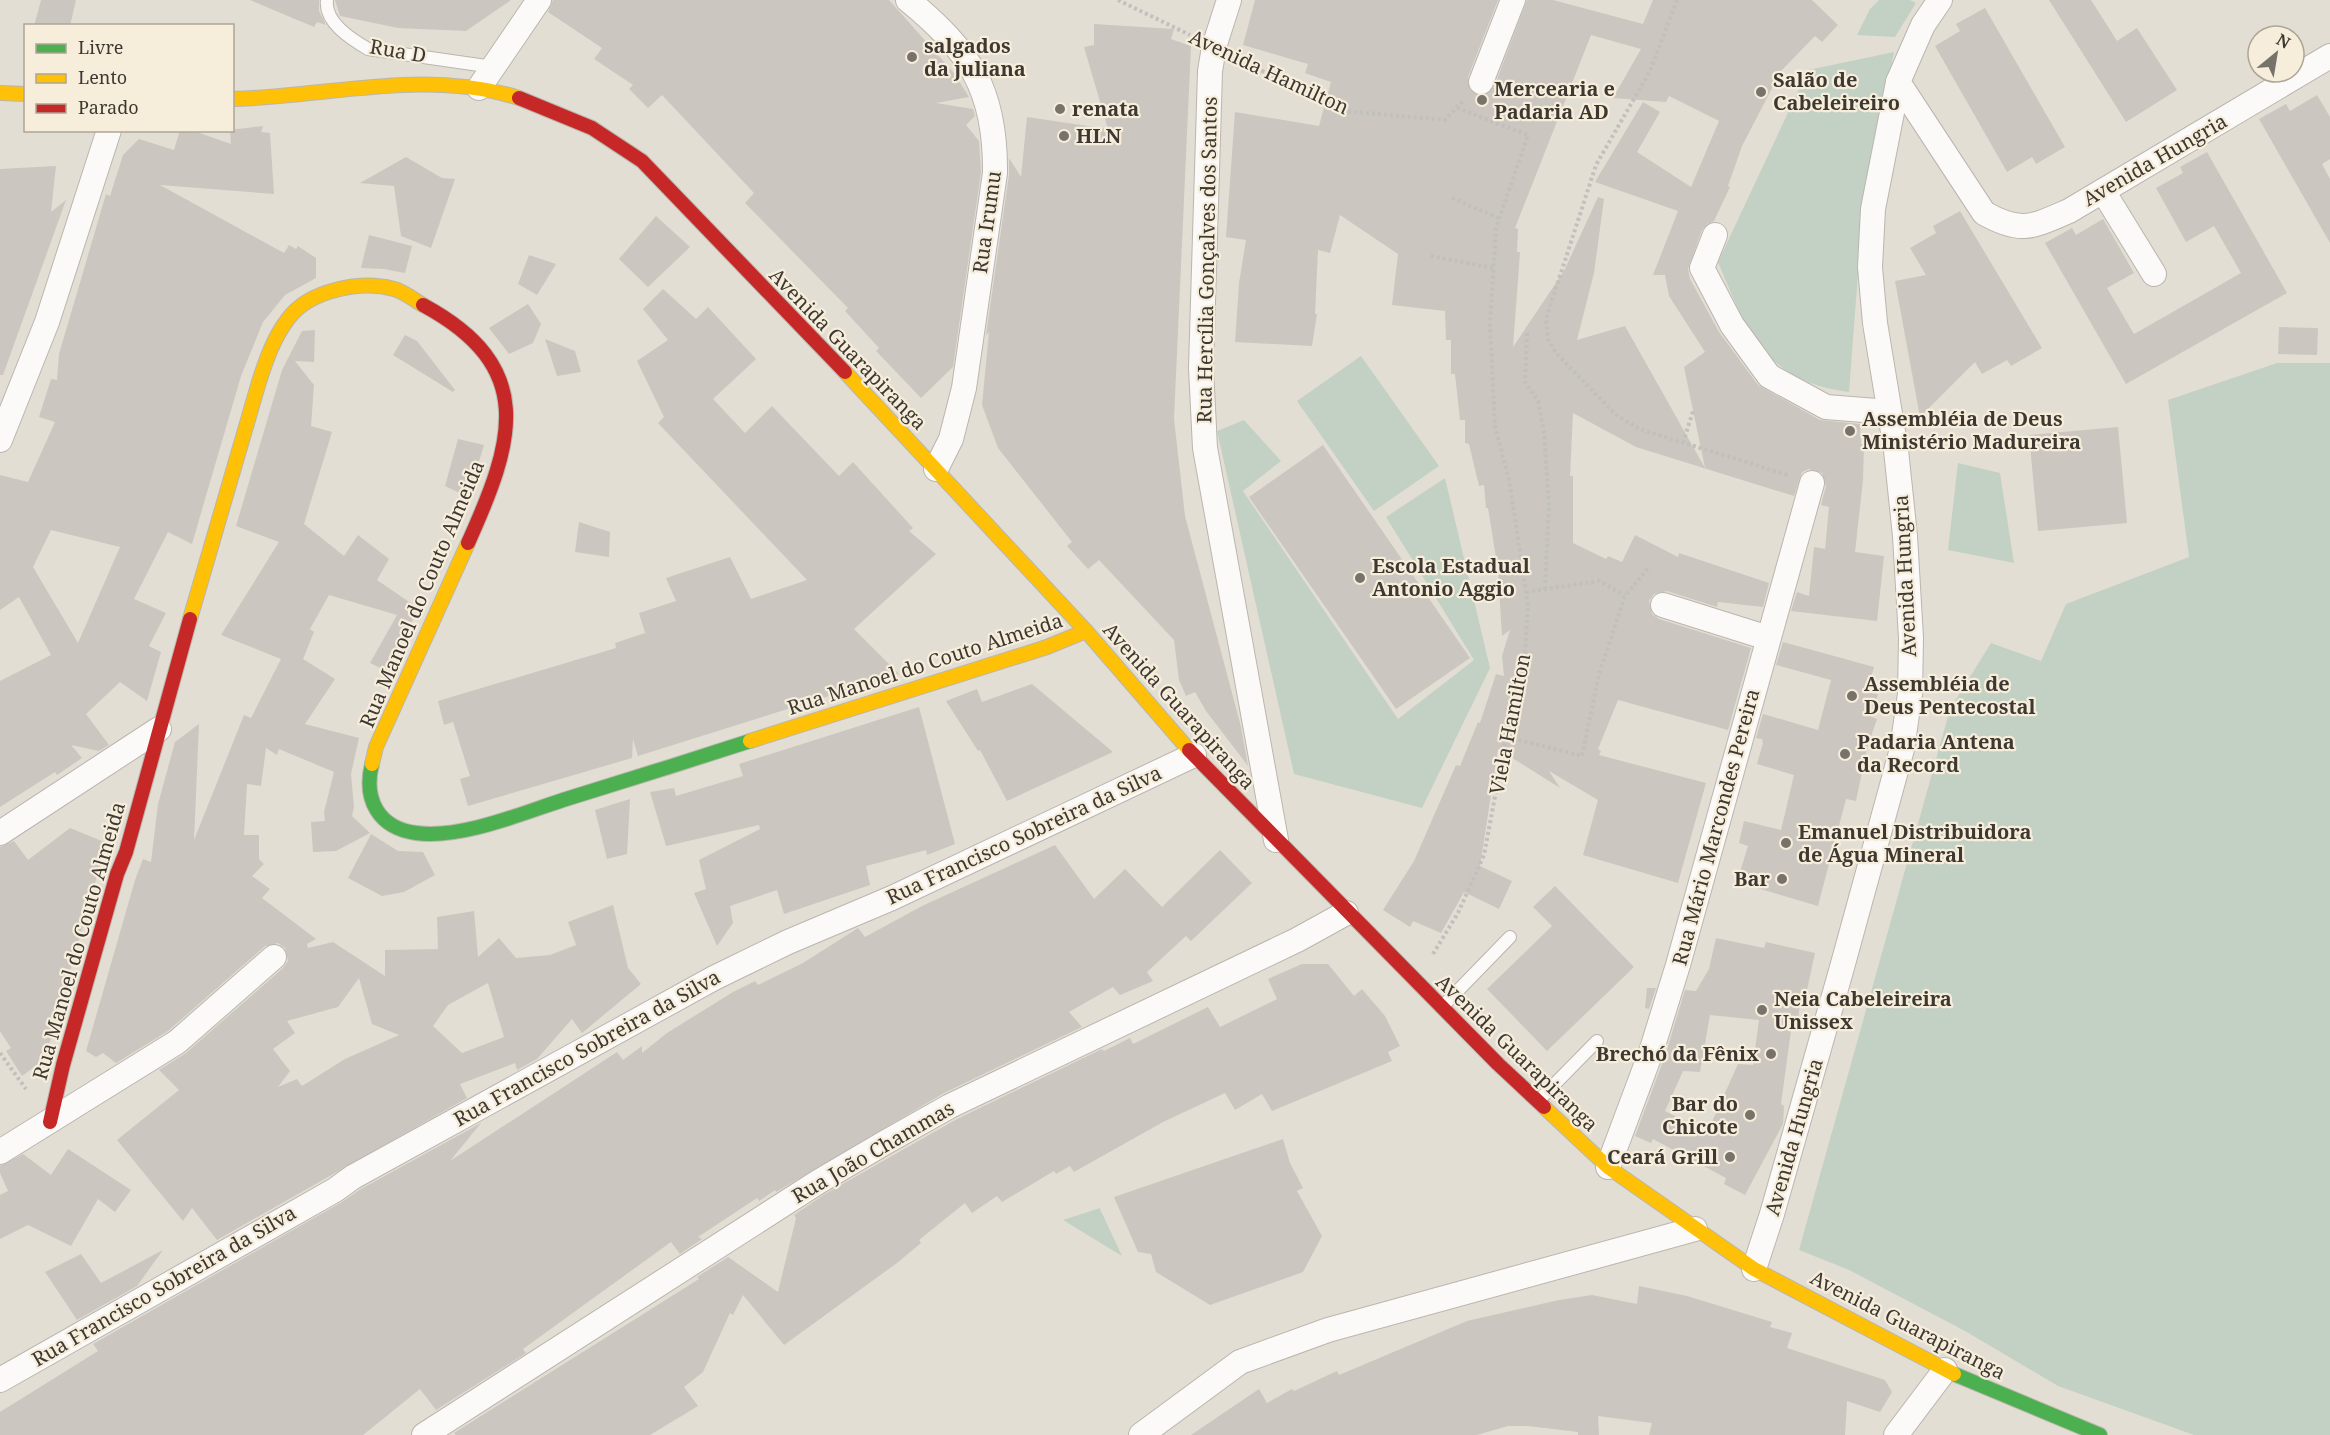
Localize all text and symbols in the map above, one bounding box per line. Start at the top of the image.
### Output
street label: Avenida Hamilton [1185,23,1354,120]
legend [24,24,234,132]
north arrow [2246,24,2306,84]
text: N [2273,28,2295,54]
street label: Rua D [368,32,428,69]
place label: salgados da juliana [924,32,1026,82]
text: Livre [78,35,124,59]
marker: salgados da juliana [905,50,919,64]
text: Lento [78,65,127,89]
place label: Salão de Cabeleireiro [1773,66,1900,116]
place label: Mercearia e Padaria AD [1494,75,1615,125]
marker: Salão de Cabeleireiro [1754,85,1768,99]
marker: Mercearia e Padaria AD [1475,93,1489,107]
text: Parado [78,95,139,119]
place label: renata [1072,95,1139,122]
street label: Rua Hercília Gonçalves dos Santos [1190,96,1223,424]
marker: renata [1053,102,1067,116]
street label: Avenida Hungria [2078,107,2232,212]
place label: HLN [1076,122,1121,149]
marker: HLN [1057,129,1071,143]
street label: Rua Irumu [966,169,1007,275]
street label: Avenida Guarapiranga [764,262,933,436]
place label: Assembléia de Deus Ministério Madureira [1862,405,2081,455]
marker: Assembléia de Deus Ministério Madureira [1843,424,1857,438]
street label: Rua Manoel do Couto Almeida [353,456,490,732]
street label: Avenida Hungria [1887,494,1922,658]
place label: Escola Estadual Antonio Aggio [1372,552,1530,602]
marker: Escola Estadual Antonio Aggio [1353,571,1367,585]
street label: Rua Manoel do Couto Almeida [784,606,1066,721]
street label: Avenida Guarapiranga [1097,617,1262,795]
street label: Viela Hamilton [1483,651,1536,797]
place label: Assembléia de Deus Pentecostal [1864,670,2036,720]
street label: Rua Mário Marcondes Pereira [1666,686,1765,968]
marker: Assembléia de Deus Pentecostal [1845,689,1859,703]
place label: Padaria Antena da Record [1857,728,2015,778]
marker: Padaria Antena da Record [1838,747,1852,761]
street label: Rua Francisco Sobreira da Silva [882,759,1166,910]
street label: Rua Manoel do Couto Almeida [26,799,131,1083]
place label: Emanuel Distribuidora de Água Mineral [1798,818,2031,868]
marker: Emanuel Distribuidora de Água Mineral [1779,836,1793,850]
place label: Bar [1734,865,1771,892]
marker: Bar [1775,872,1789,886]
street label: Rua Francisco Sobreira da Silva [449,963,725,1132]
street label: Avenida Guarapiranga [1430,968,1604,1137]
place label: Neia Cabeleireira Unissex [1774,985,1952,1035]
marker: Neia Cabeleireira Unissex [1755,1003,1769,1017]
place label: Brechó da Fênix [1596,1040,1759,1067]
marker: Brechó da Fênix [1764,1047,1778,1061]
street label: Avenida Hungria [1758,1055,1829,1219]
place label: Bar do Chicote [1662,1090,1738,1140]
street label: Rua João Chammas [787,1094,959,1209]
marker: Bar do Chicote [1743,1108,1757,1122]
place label: Ceará Grill [1607,1143,1718,1170]
marker: Ceará Grill [1723,1150,1737,1164]
street label: Rua Francisco Sobreira da Silva [27,1199,301,1372]
street label: Avenida Guarapiranga [1806,1264,2010,1386]

